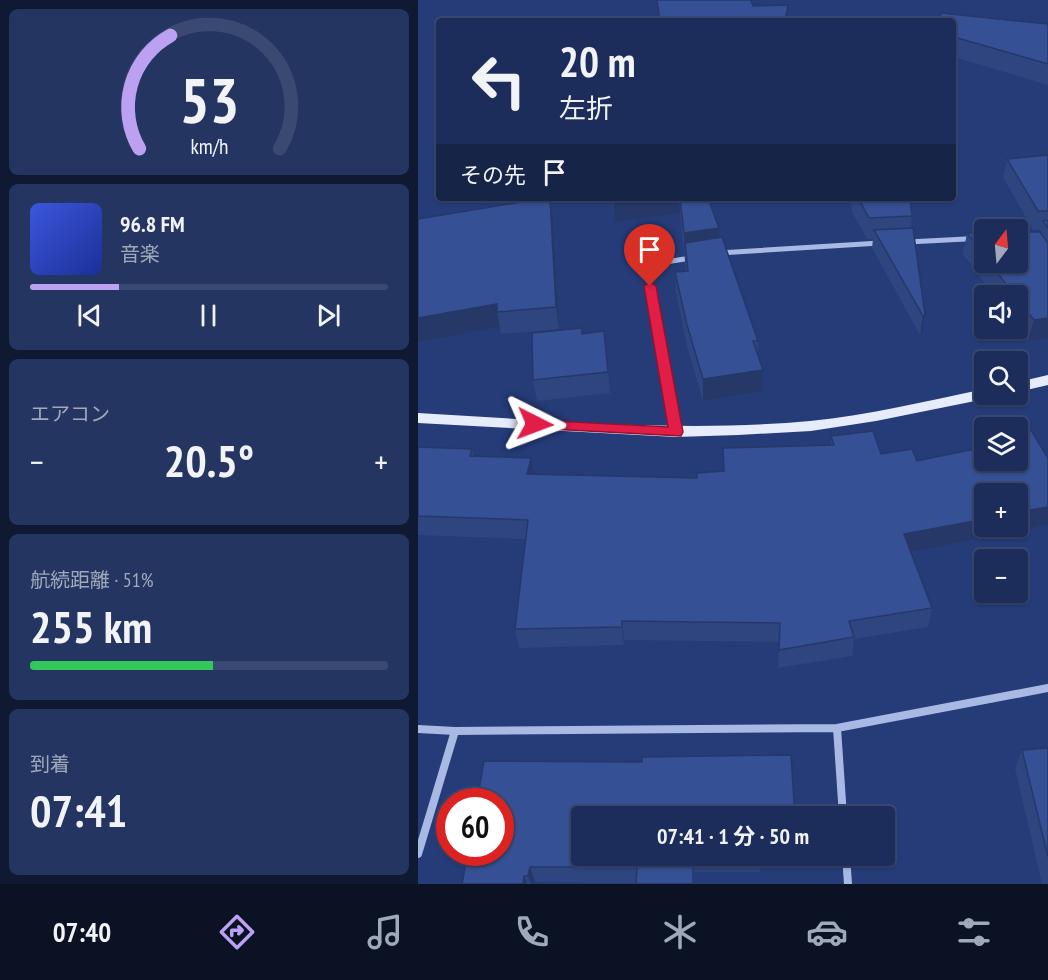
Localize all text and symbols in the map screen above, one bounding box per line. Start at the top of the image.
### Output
text: 20 m [559,34,636,89]
icon: left [460,42,538,120]
text: 53 [179,59,239,140]
text: 左折 [559,91,613,125]
text: km/h [190,132,228,160]
icon: arrive [538,156,571,189]
text: その先 [460,161,526,189]
text: 96.8 FM [120,210,185,238]
north arrow [974,219,1028,273]
map controls [974,219,1028,603]
pin [624,224,675,286]
icon: arrive [633,233,666,266]
text: 音楽 [120,241,160,267]
button: sound [974,285,1028,339]
icon: previous [73,299,106,332]
icon: pause [192,299,225,332]
icon: next [312,299,345,332]
button: search [974,351,1028,405]
position arrow [503,392,567,456]
text: エアコン [30,401,110,427]
button: layers [974,417,1028,471]
text: 20.5° [164,431,254,489]
text: − [30,440,44,483]
text: + [374,440,388,483]
button: + [974,483,1028,537]
button: − [974,549,1028,603]
text: 航続距離 · 51% [30,567,153,593]
text: 255 km [30,597,152,655]
text: 到着 [30,751,70,777]
text: 07:41 [30,781,127,839]
speed limit sign: 60 [436,788,514,866]
text: 07:41 · 1 分 · 50 m [657,822,809,850]
icon: directions [216,911,258,953]
icon: music [364,911,406,953]
icon: phone [511,911,553,953]
icon: climate [659,911,701,953]
icon: car [806,911,848,953]
icon: filters [953,911,995,953]
text: 07:40 [53,915,111,949]

